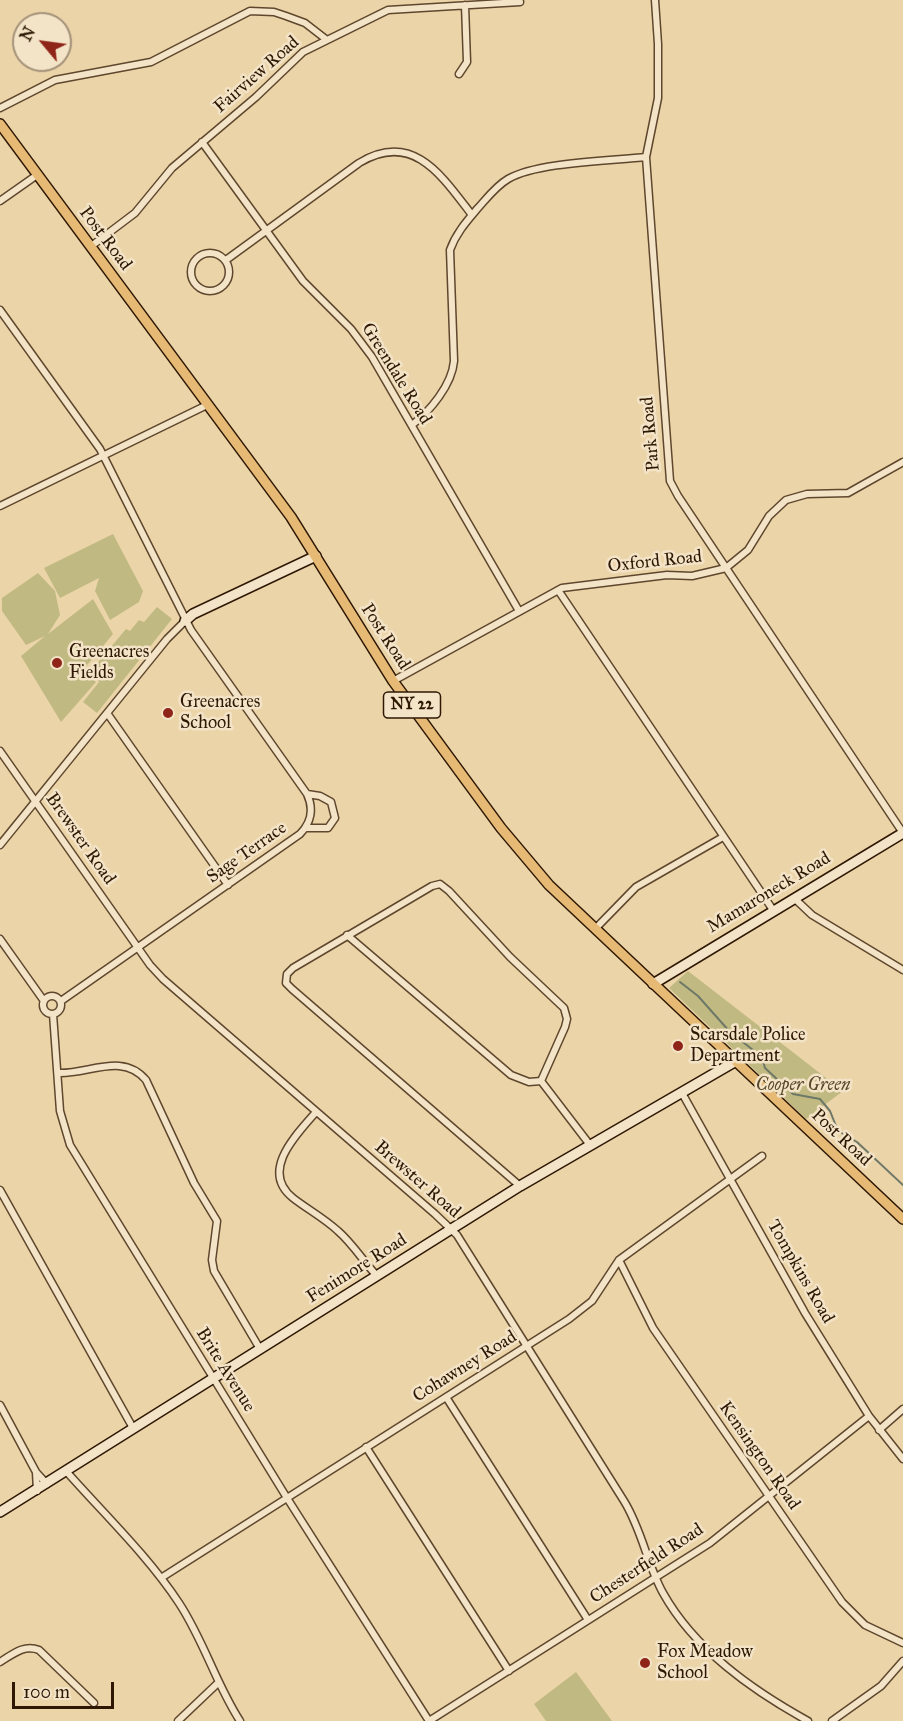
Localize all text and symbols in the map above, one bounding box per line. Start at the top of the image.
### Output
north arrow [12,12,72,72]
text: N [16,23,39,45]
street label: Fairview Road [210,32,304,118]
street label: Post Road [74,203,136,275]
street label: Greendale Road [356,319,436,429]
street label: Park Road [637,396,665,472]
street label: Oxford Road [607,546,703,578]
street label: Post Road [356,600,414,674]
place label: Greenacres Fields [69,642,149,684]
marker: Greenacres Fields [50,656,64,670]
place label: Greenacres School [180,692,260,734]
road number: NY 22 [384,692,440,718]
marker: Greenacres School [161,706,175,720]
street label: Brewster Road [40,789,120,889]
street label: Sage Terrace [203,818,291,888]
street label: Mamaroneck Road [703,848,835,938]
place label: Scarsdale Police Department [690,1025,806,1068]
marker: Scarsdale Police Department [671,1039,685,1053]
park label: Cooper Green [756,1075,850,1097]
street label: Post Road [806,1105,876,1171]
street label: Brewster Road [369,1137,465,1223]
street label: Tompkins Road [762,1216,838,1328]
street label: Fenimore Road [303,1230,411,1308]
street label: Brite Avenue [191,1324,259,1416]
street label: Cohawney Road [409,1326,521,1408]
street label: Kensington Road [714,1398,804,1514]
street label: Chesterfield Road [586,1519,708,1609]
place label: Fox Meadow School [657,1642,753,1684]
marker: Fox Meadow School [638,1656,652,1670]
scale bar [15,1670,117,1708]
text: 100 m [23,1681,70,1703]

